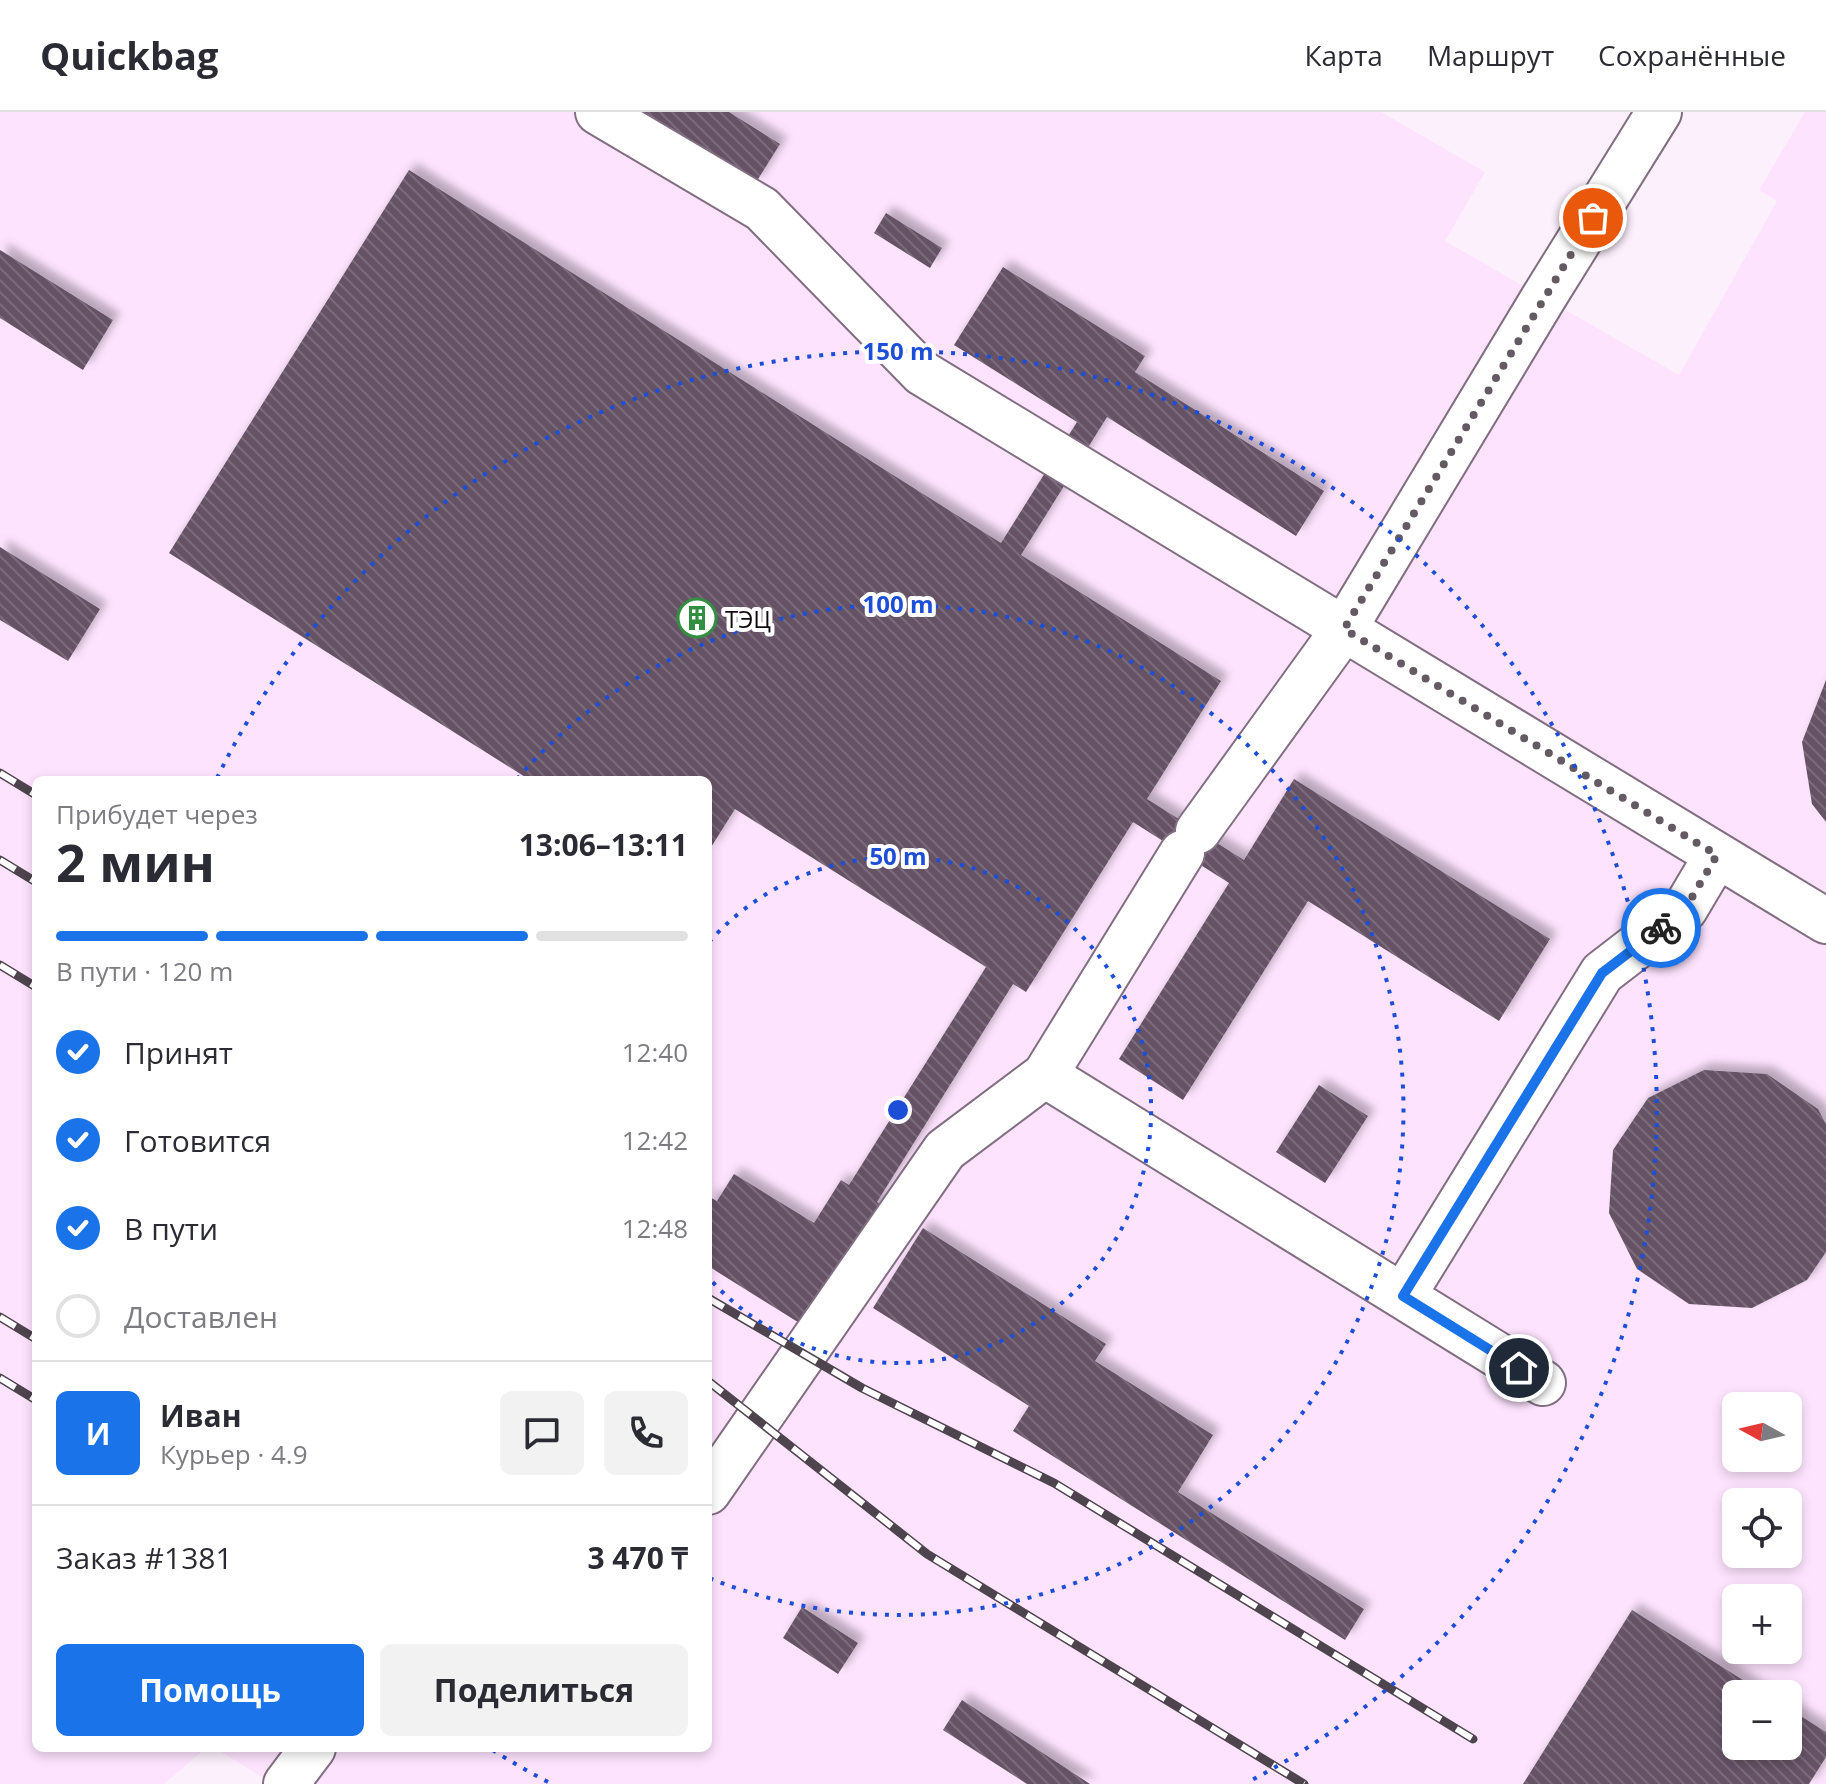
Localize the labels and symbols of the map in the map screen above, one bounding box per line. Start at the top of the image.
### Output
pin [1559,184,1627,252]
text: 150 m [863,334,933,367]
text: 100 m [863,587,933,620]
building icon: ТЭЦ [676,597,718,639]
place label: ТЭЦ [725,602,771,635]
text: 50 m [869,839,927,872]
courier [1621,888,1701,968]
centre of rings [884,1096,912,1124]
pin [1485,1334,1553,1402]
north arrow [1722,1392,1802,1472]

